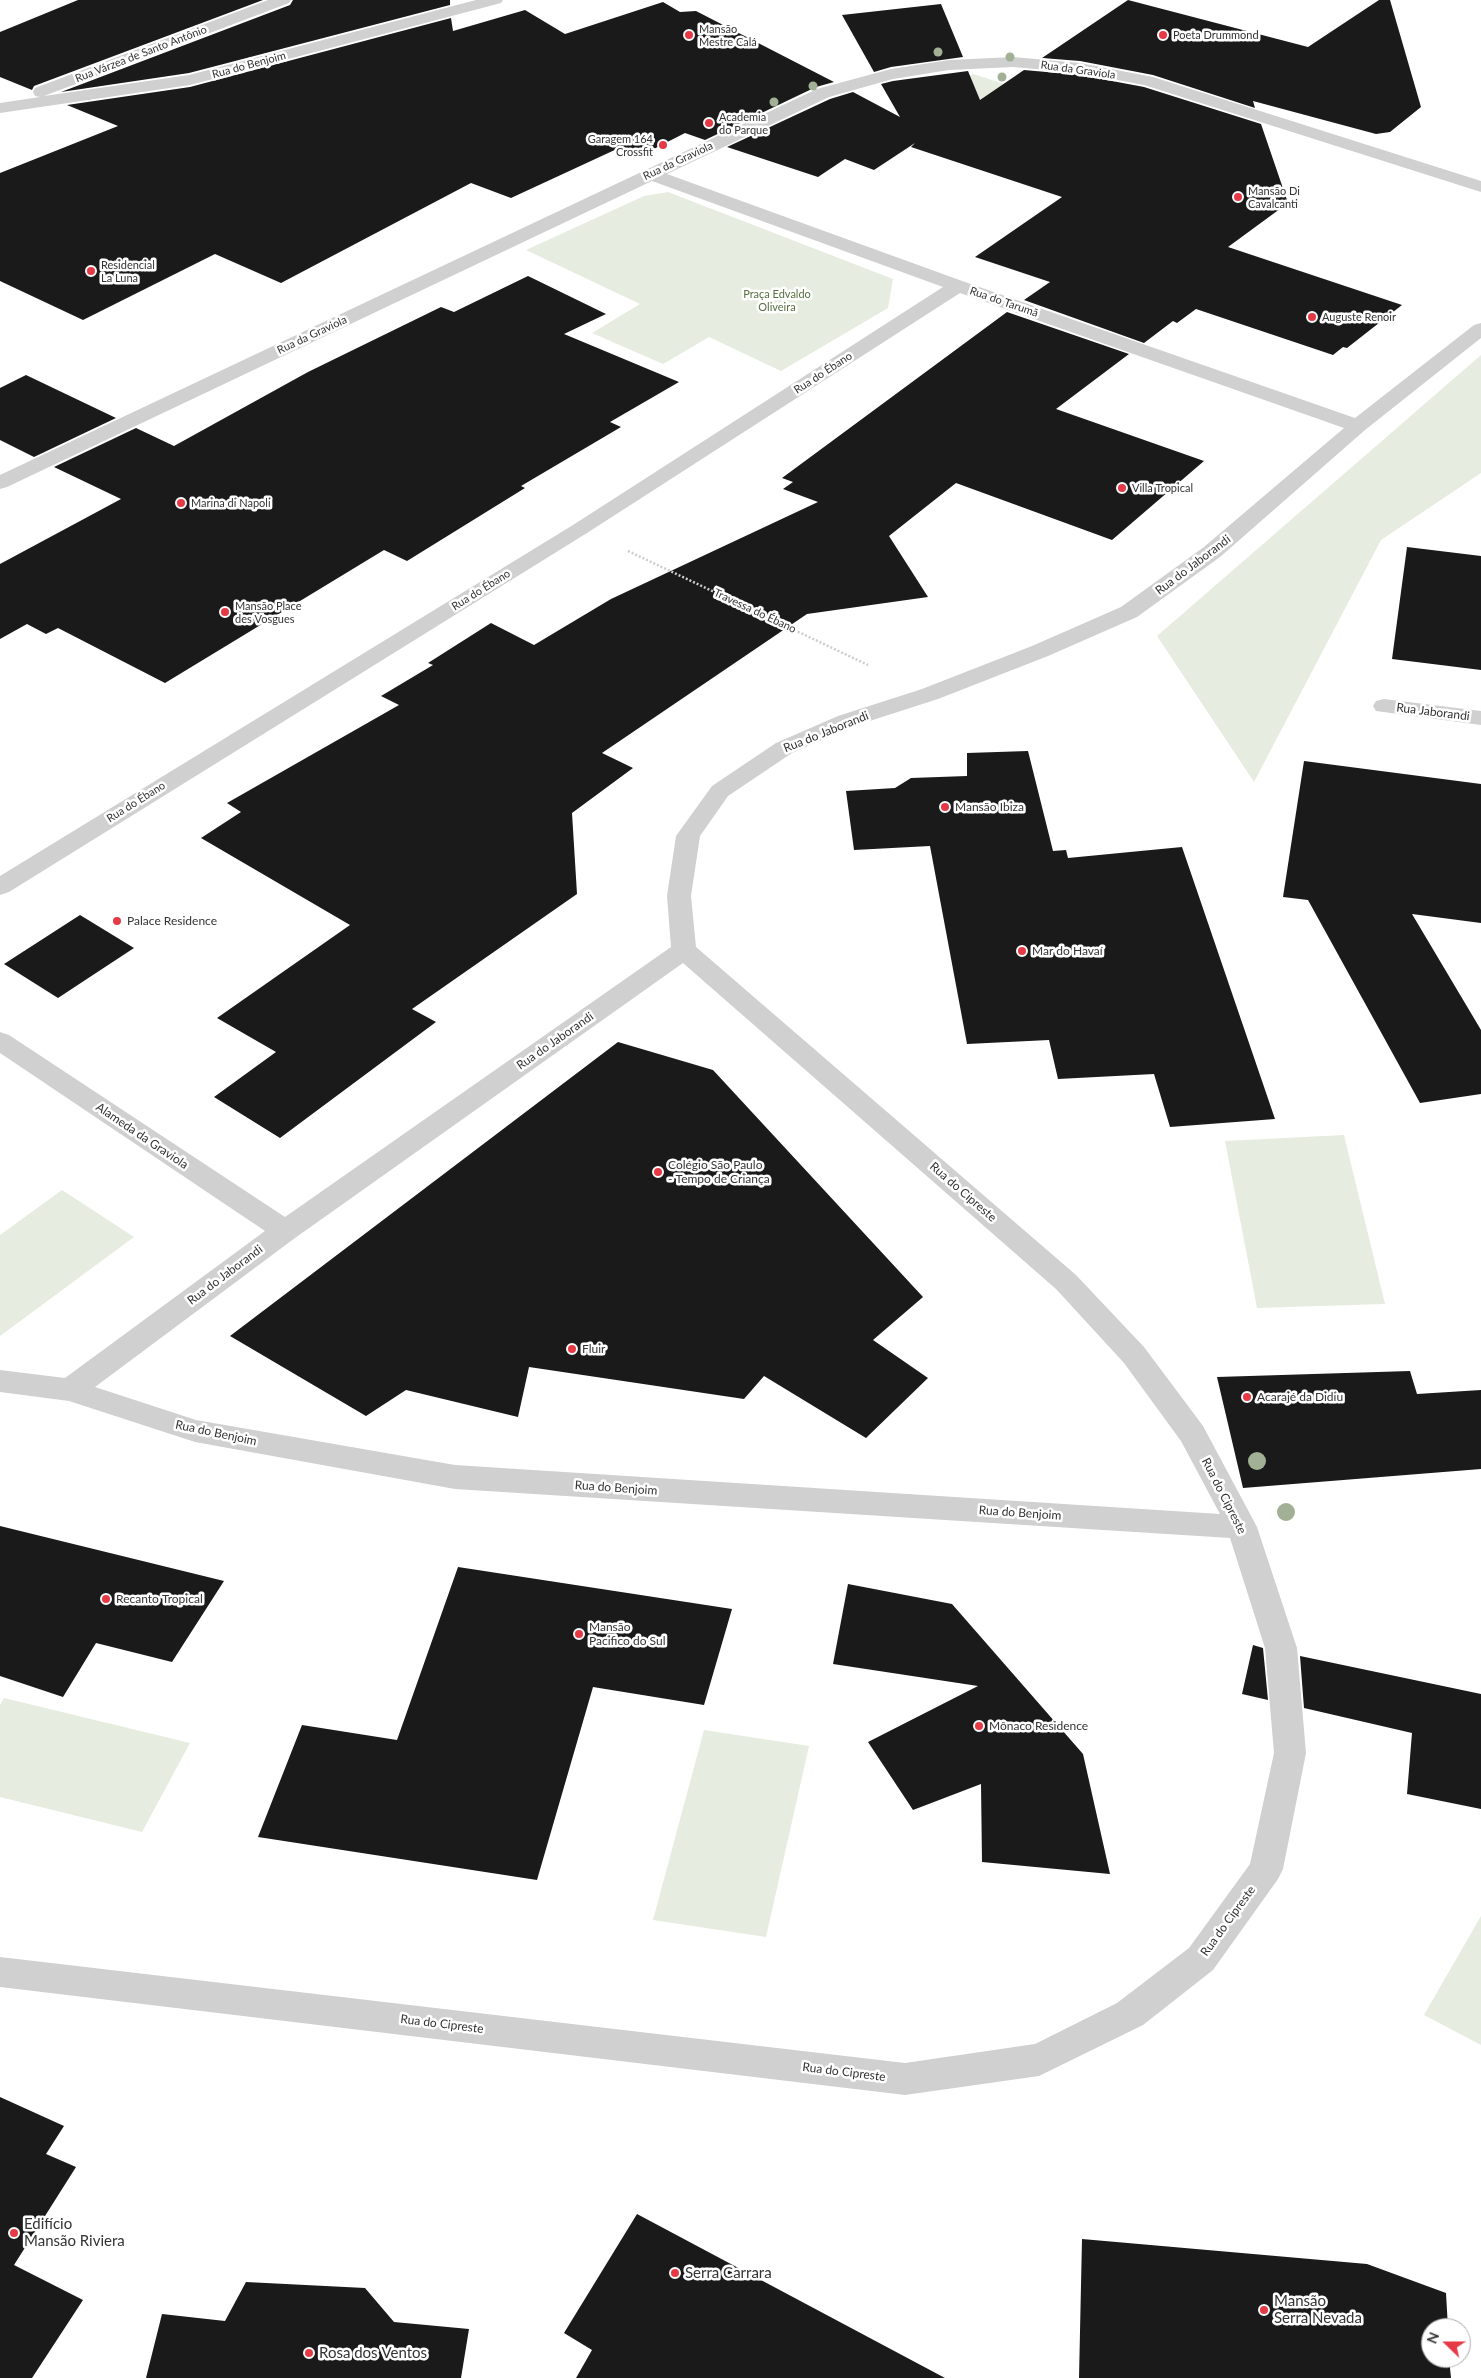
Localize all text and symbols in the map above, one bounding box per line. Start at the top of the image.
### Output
place label: Mansão Mestre Calá [699,22,757,48]
street label: Rua Várzea de Santo Antônio [73,23,209,85]
place label: Poeta Drummond [1173,28,1259,42]
marker: Mansão Mestre Calá [683,29,695,41]
marker: Poeta Drummond [1157,29,1169,41]
street label: Rua do Benjoim [211,49,287,81]
street label: Rua da Graviola [1040,58,1116,82]
place label: Academia do Parque [719,110,768,136]
marker: Academia do Parque [703,117,715,129]
place label: Garagem 164 Crossfit [588,132,653,158]
street label: Rua da Graviola [641,139,715,183]
marker: Garagem 164 Crossfit [657,139,669,151]
place label: Mansão Di Cavalcanti [1248,184,1300,210]
marker: Mansão Di Cavalcanti [1232,191,1244,203]
place label: Residencial La Luna [101,258,155,284]
marker: Residencial La Luna [85,265,97,277]
street label: Rua do Tarumã [968,284,1040,320]
park label: Praça Edvaldo Oliveira [743,287,811,313]
place label: Auguste Renoir [1322,310,1396,324]
marker: Auguste Renoir [1306,311,1318,323]
street label: Rua da Graviola [275,313,349,357]
street label: Rua do Ébano [791,349,855,397]
place label: Villa Tropical [1132,481,1193,495]
marker: Villa Tropical [1116,482,1128,494]
place label: Marina di Napoli [191,496,271,510]
marker: Marina di Napoli [175,497,187,509]
street label: Rua do Jaborandi [1153,532,1233,598]
street label: Rua do Ébano [449,567,513,613]
street label: Travessa do Ébano [712,586,798,636]
place label: Mansão Place des Vosgues [235,599,302,625]
marker: Mansão Place des Vosgues [219,606,231,618]
street label: Rua Jaborandi [1395,700,1471,724]
street label: Rua do Jaborandi [781,708,871,756]
street label: Rua do Ébano [104,779,168,825]
place label: Mansão Ibiza [955,800,1024,814]
marker: Mansão Ibiza [939,801,951,813]
place label: Palace Residence [127,914,217,928]
marker: Palace Residence [111,915,123,927]
place label: Mar do Havaí [1032,944,1103,958]
marker: Mar do Havaí [1016,945,1028,957]
street label: Rua do Jaborandi [514,1009,596,1073]
street label: Alameda da Graviola [93,1100,191,1172]
place label: Colégio São Paulo - Tempo de Criança [668,1158,770,1186]
street label: Rua do Cipreste [927,1159,999,1225]
marker: Colégio São Paulo - Tempo de Criança [652,1166,664,1178]
street label: Rua do Jaborandi [185,1242,265,1308]
place label: Fluir [582,1342,605,1356]
marker: Fluir [566,1343,578,1355]
place label: Acarajé da Didiu [1257,1390,1343,1404]
marker: Acarajé da Didiu [1241,1391,1253,1403]
street label: Rua do Benjoim [174,1417,258,1449]
street label: Rua do Cipreste [1199,1456,1249,1536]
street label: Rua do Benjoim [574,1478,658,1498]
street label: Rua do Benjoim [978,1503,1062,1523]
place label: Recanto Tropical [116,1592,203,1606]
marker: Recanto Tropical [100,1593,112,1605]
place label: Mansão Pacifico do Sul [589,1620,665,1648]
marker: Mansão Pacifico do Sul [573,1628,585,1640]
place label: Mônaco Residence [989,1719,1088,1733]
marker: Mônaco Residence [973,1720,985,1732]
street label: Rua do Cipreste [1198,1883,1258,1959]
street label: Rua do Cipreste [400,2012,484,2036]
street label: Rua do Cipreste [802,2060,886,2084]
place label: Edifício Mansão Riviera [24,2215,125,2250]
marker: Edifício Mansão Riviera [8,2227,20,2239]
place label: Serra Carrara [685,2264,772,2282]
marker: Serra Carrara [669,2267,681,2279]
place label: Mansão Serra Nevada [1274,2292,1362,2327]
marker: Mansão Serra Nevada [1258,2304,1270,2316]
north arrow [1421,2318,1471,2368]
text: N [1423,2329,1442,2346]
place label: Rosa dos Ventos [319,2344,427,2362]
marker: Rosa dos Ventos [303,2347,315,2359]

